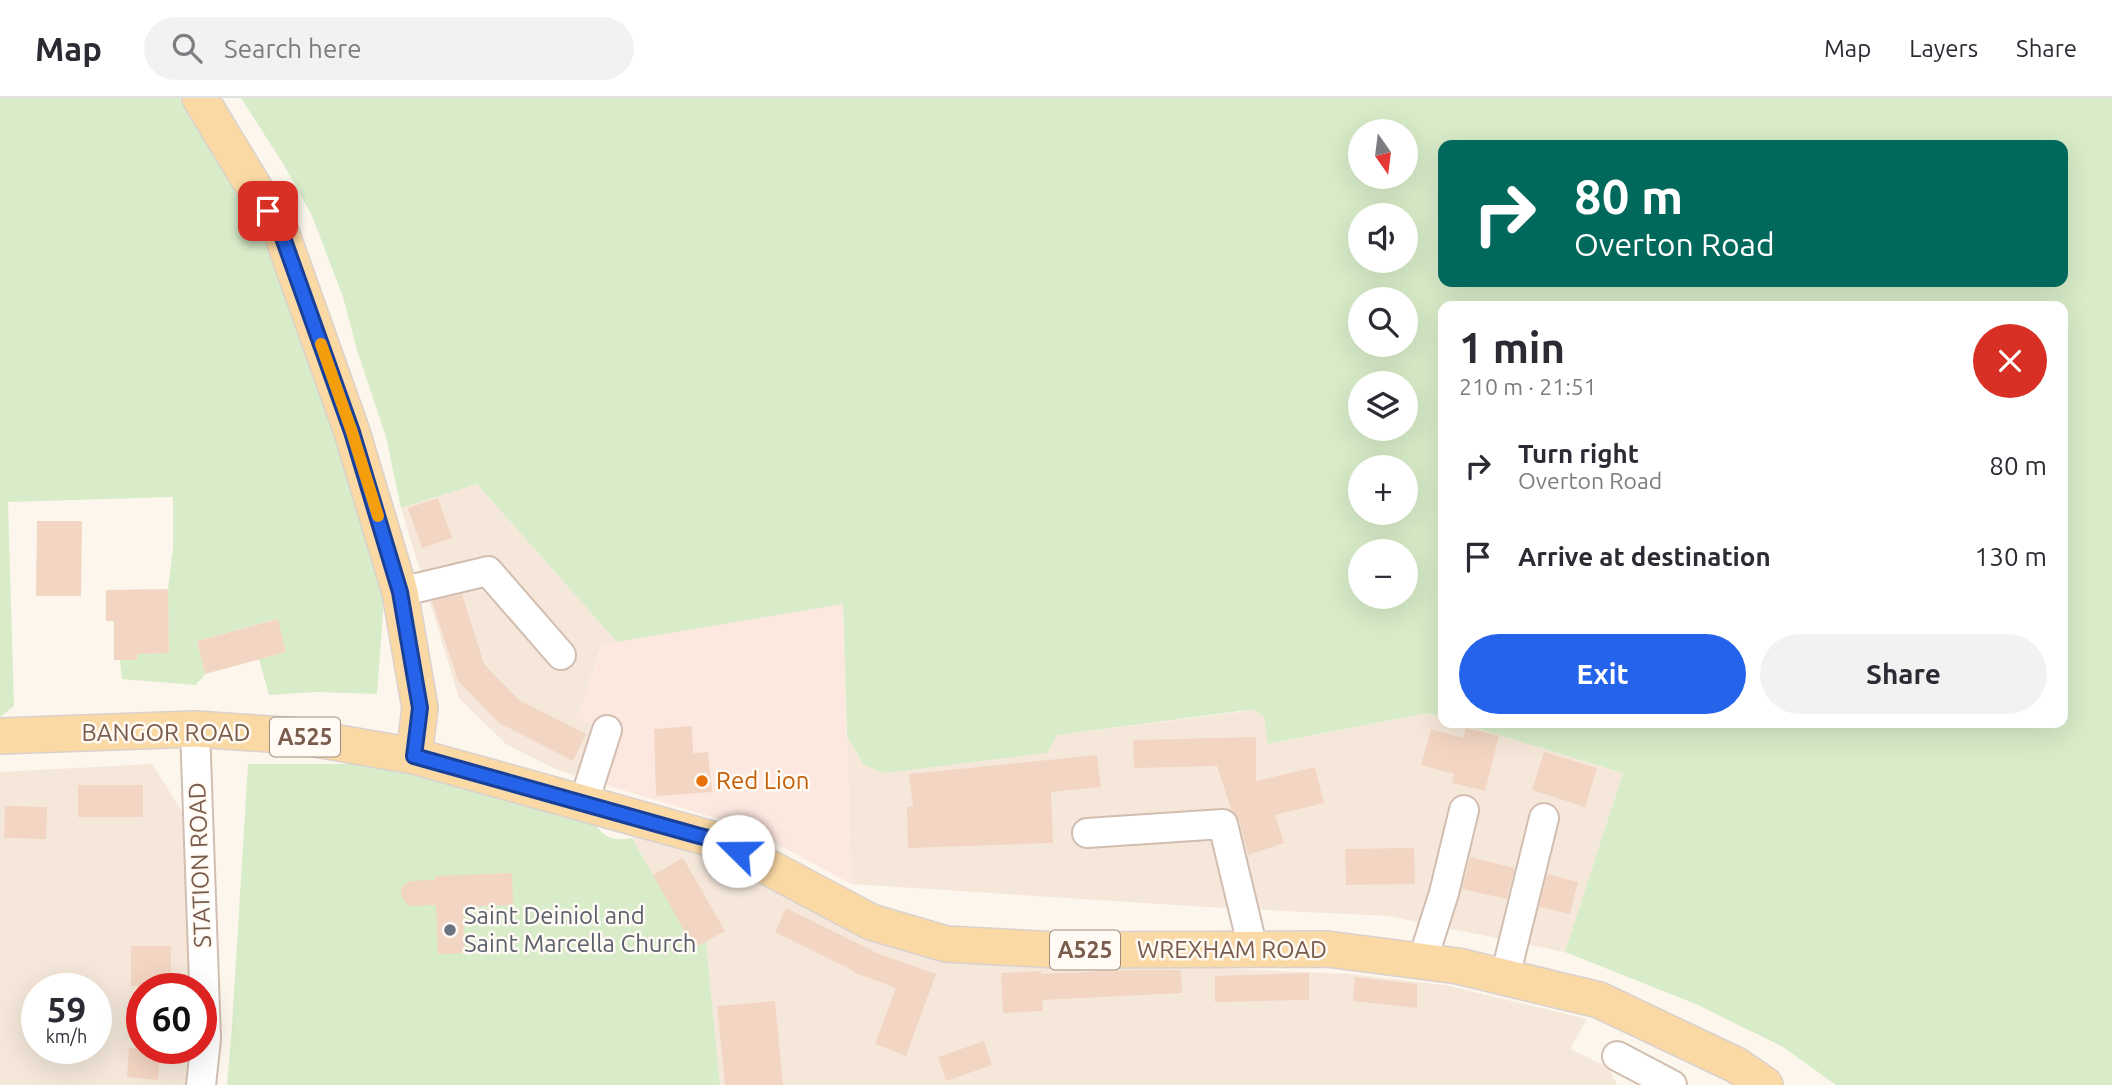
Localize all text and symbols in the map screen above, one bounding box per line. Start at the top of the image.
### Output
search box [144,17,634,80]
icon: search [168,29,206,67]
text: Map [35,30,102,67]
text: Search here [224,34,362,63]
text: Map [1824,35,1871,62]
text: Layers [1909,35,1978,62]
text: Share [2016,35,2077,62]
north arrow [1348,119,1418,189]
map controls [1348,119,1418,609]
icon: right [1459,168,1550,259]
text: 80 m [1574,168,1683,223]
pin [238,181,298,241]
icon: arrive [249,192,287,230]
button: sound [1348,203,1418,273]
text: Overton Road [1574,226,1775,262]
button: search [1348,287,1418,357]
text: 1 min [1459,324,1565,371]
button: close [1973,324,2047,398]
button: layers [1348,371,1418,441]
text: 210 m · 21:51 [1459,374,1597,399]
text: Turn right [1518,439,1639,468]
icon: right [1459,447,1497,485]
text: 80 m [1989,451,2047,480]
button: + [1348,455,1418,525]
text: Overton Road [1518,468,1662,493]
icon: arrive [1459,538,1497,576]
button: − [1348,539,1418,609]
text: Arrive at destination [1518,542,1771,571]
text: 130 m [1975,542,2047,571]
button: Exit [1459,634,1746,714]
button: Share [1760,634,2047,714]
road number: A525 [270,718,340,757]
street label: BANGOR ROAD [82,719,250,746]
place label: Red Lion [716,767,809,794]
marker: Red Lion [694,773,710,789]
street label: STATION ROAD [183,782,216,948]
position arrow [701,814,775,888]
place label: Saint Deiniol and Saint Marcella Church [464,902,697,957]
marker: Saint Deiniol and Saint Marcella Church [442,922,458,938]
road number: A525 [1050,930,1120,970]
street label: WREXHAM ROAD [1137,936,1327,963]
speed limit sign: 60 [126,973,217,1064]
text: 59 [47,989,86,1029]
text: km/h [46,1026,87,1046]

